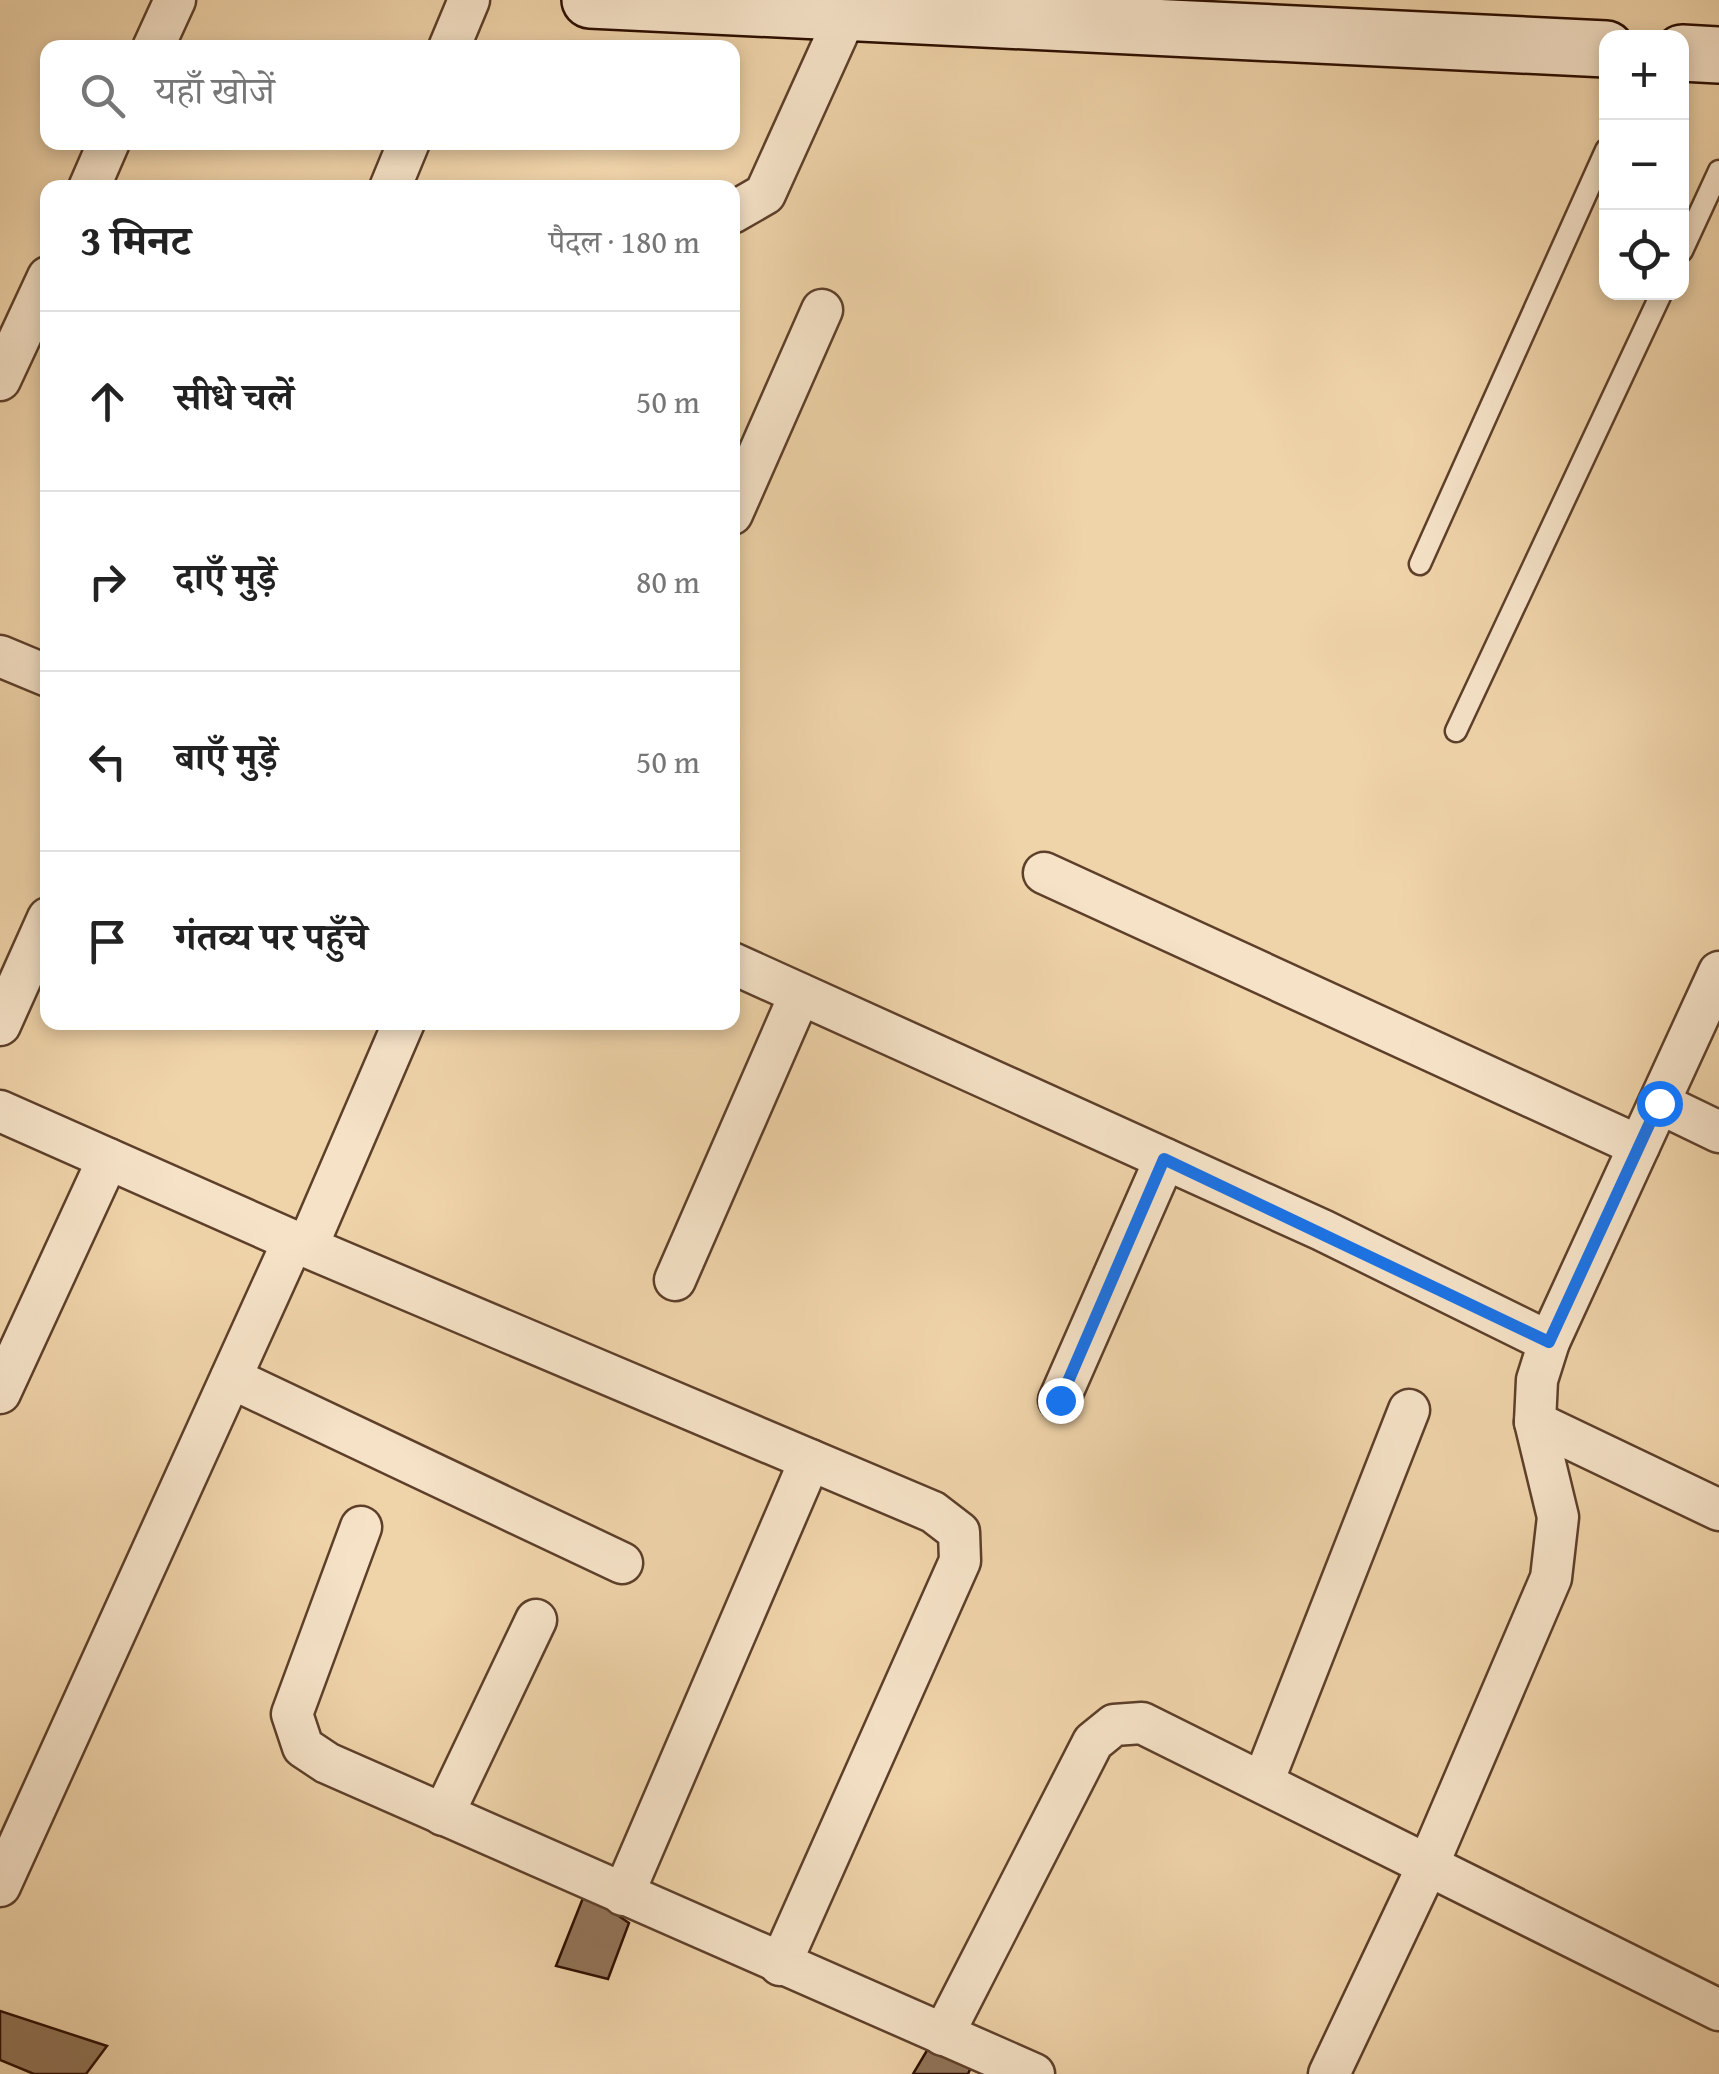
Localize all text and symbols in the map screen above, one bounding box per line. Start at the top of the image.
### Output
map controls [1599,30,1689,300]
button: + [1599,30,1689,120]
search box [40,40,740,150]
text: यहाँ खोजें [155,62,275,118]
icon: search [75,68,130,123]
button: − [1599,120,1689,210]
text: 3 मिनट [80,209,191,270]
button: locate [1599,210,1689,300]
text: पैदल · 180 m [549,218,700,265]
text: सीधे चलें [175,368,294,424]
icon: ahead [80,374,135,429]
text: 50 m [636,378,700,425]
text: दाएँ मुड़ें [175,548,276,604]
icon: right [80,554,135,609]
text: 80 m [636,558,700,605]
text: बाएँ मुड़ें [175,728,278,784]
icon: left [80,734,135,789]
text: 50 m [636,738,700,785]
text: गंतव्य पर पहुँचे [175,908,368,964]
icon: arrive [80,914,135,969]
route start [1637,1081,1683,1127]
route end [1038,1378,1084,1424]

